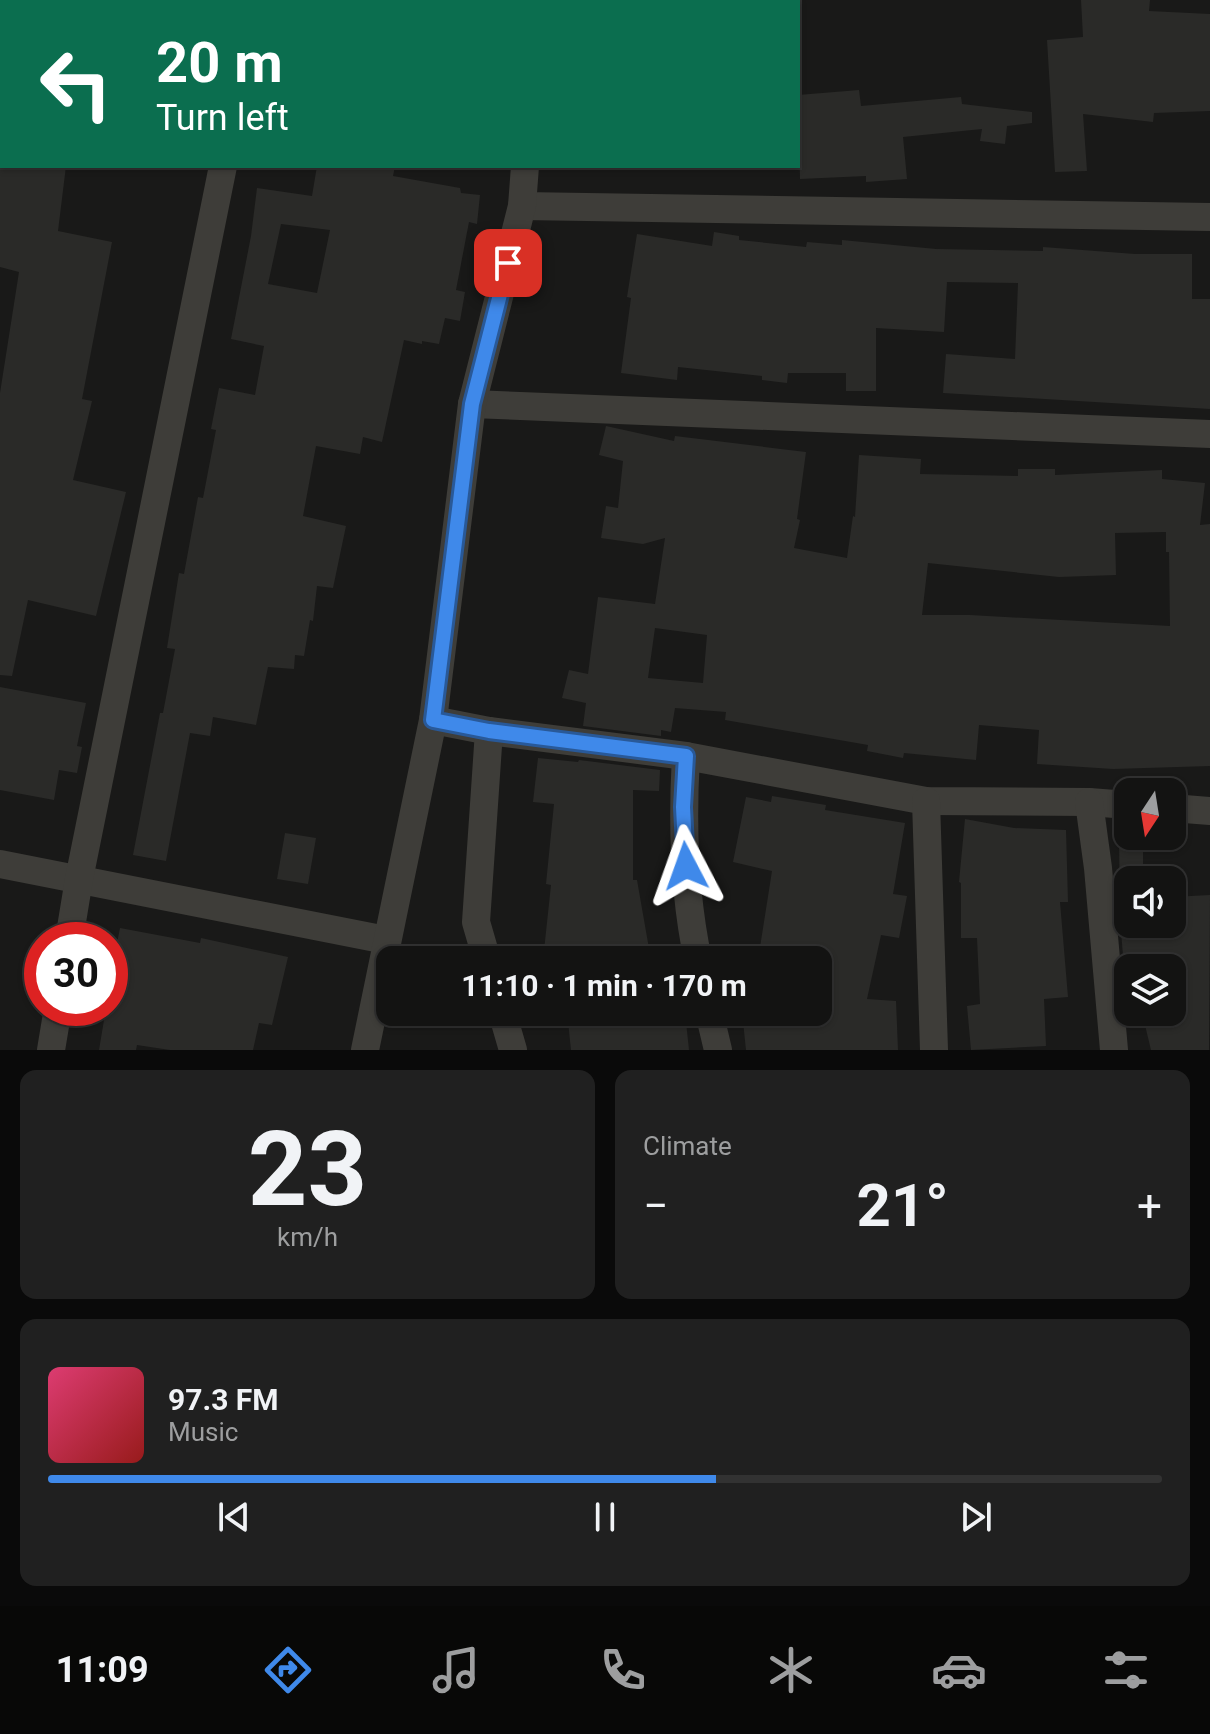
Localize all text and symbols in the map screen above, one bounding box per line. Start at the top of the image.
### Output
text: 20 m [156,30,283,96]
icon: left [24,32,128,136]
text: Turn left [156,97,289,139]
pin [474,229,542,297]
icon: arrive [486,241,530,285]
north arrow [1114,778,1186,850]
map controls [1114,778,1186,1026]
position arrow [644,824,728,908]
button: sound [1114,866,1186,938]
speed limit sign: 30 [24,922,128,1026]
button: layers [1114,954,1186,1026]
text: 11:10 · 1 min · 170 m [461,968,747,1003]
text: 23 [248,1109,367,1230]
text: Climate [643,1131,732,1161]
text: 21° [856,1170,949,1241]
text: − [643,1180,668,1232]
text: + [1137,1180,1162,1232]
text: km/h [277,1222,338,1252]
text: 97.3 FM [168,1382,279,1417]
text: Music [168,1417,238,1447]
icon: previous [212,1495,256,1539]
icon: pause [583,1495,627,1539]
icon: next [954,1495,998,1539]
icon: directions [260,1642,316,1698]
icon: music [428,1642,484,1698]
icon: phone [595,1642,651,1698]
icon: climate [763,1642,819,1698]
icon: car [931,1642,987,1698]
icon: filters [1098,1642,1154,1698]
text: 11:09 [56,1649,149,1691]

